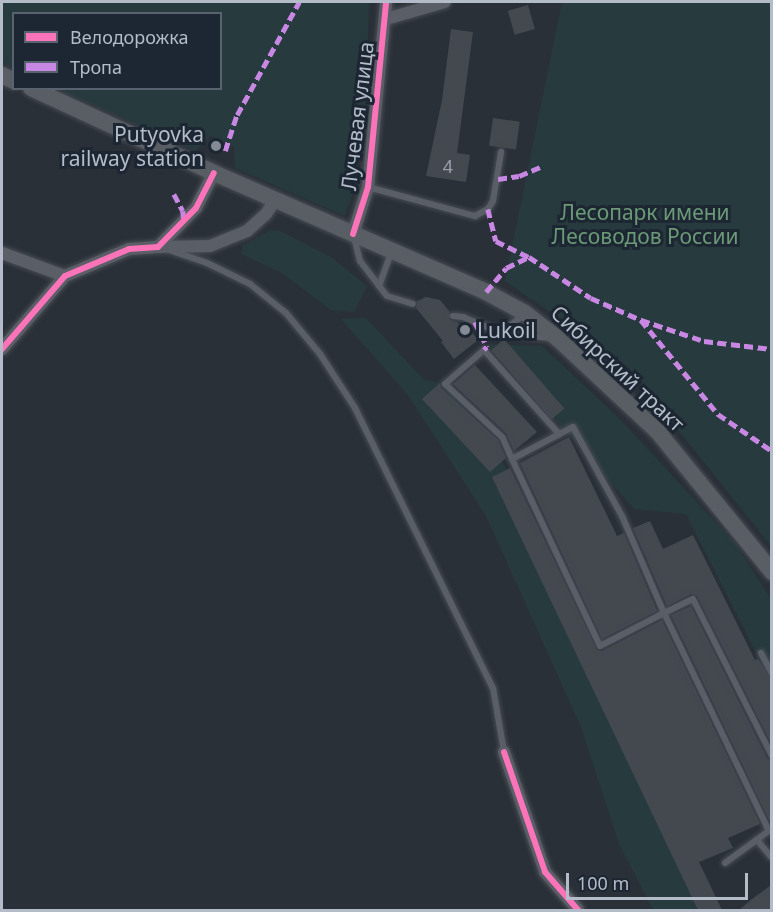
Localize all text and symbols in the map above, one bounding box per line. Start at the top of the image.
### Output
legend [12,12,222,90]
text: Велодорожка [70,25,188,49]
street label: Лучевая улица [335,40,379,192]
text: Тропа [70,55,122,79]
place label: Putyovka railway station [61,121,204,171]
marker: Putyovka railway station [209,139,223,153]
house number: 4 [443,155,453,177]
park label: Лесопарк имени Лесоводов России [551,199,739,249]
street label: Сибирский тракт [546,300,690,436]
place label: Lukoil [477,317,536,343]
marker: Lukoil [458,323,472,337]
scale bar [569,861,750,899]
text: 100 m [577,871,629,895]

